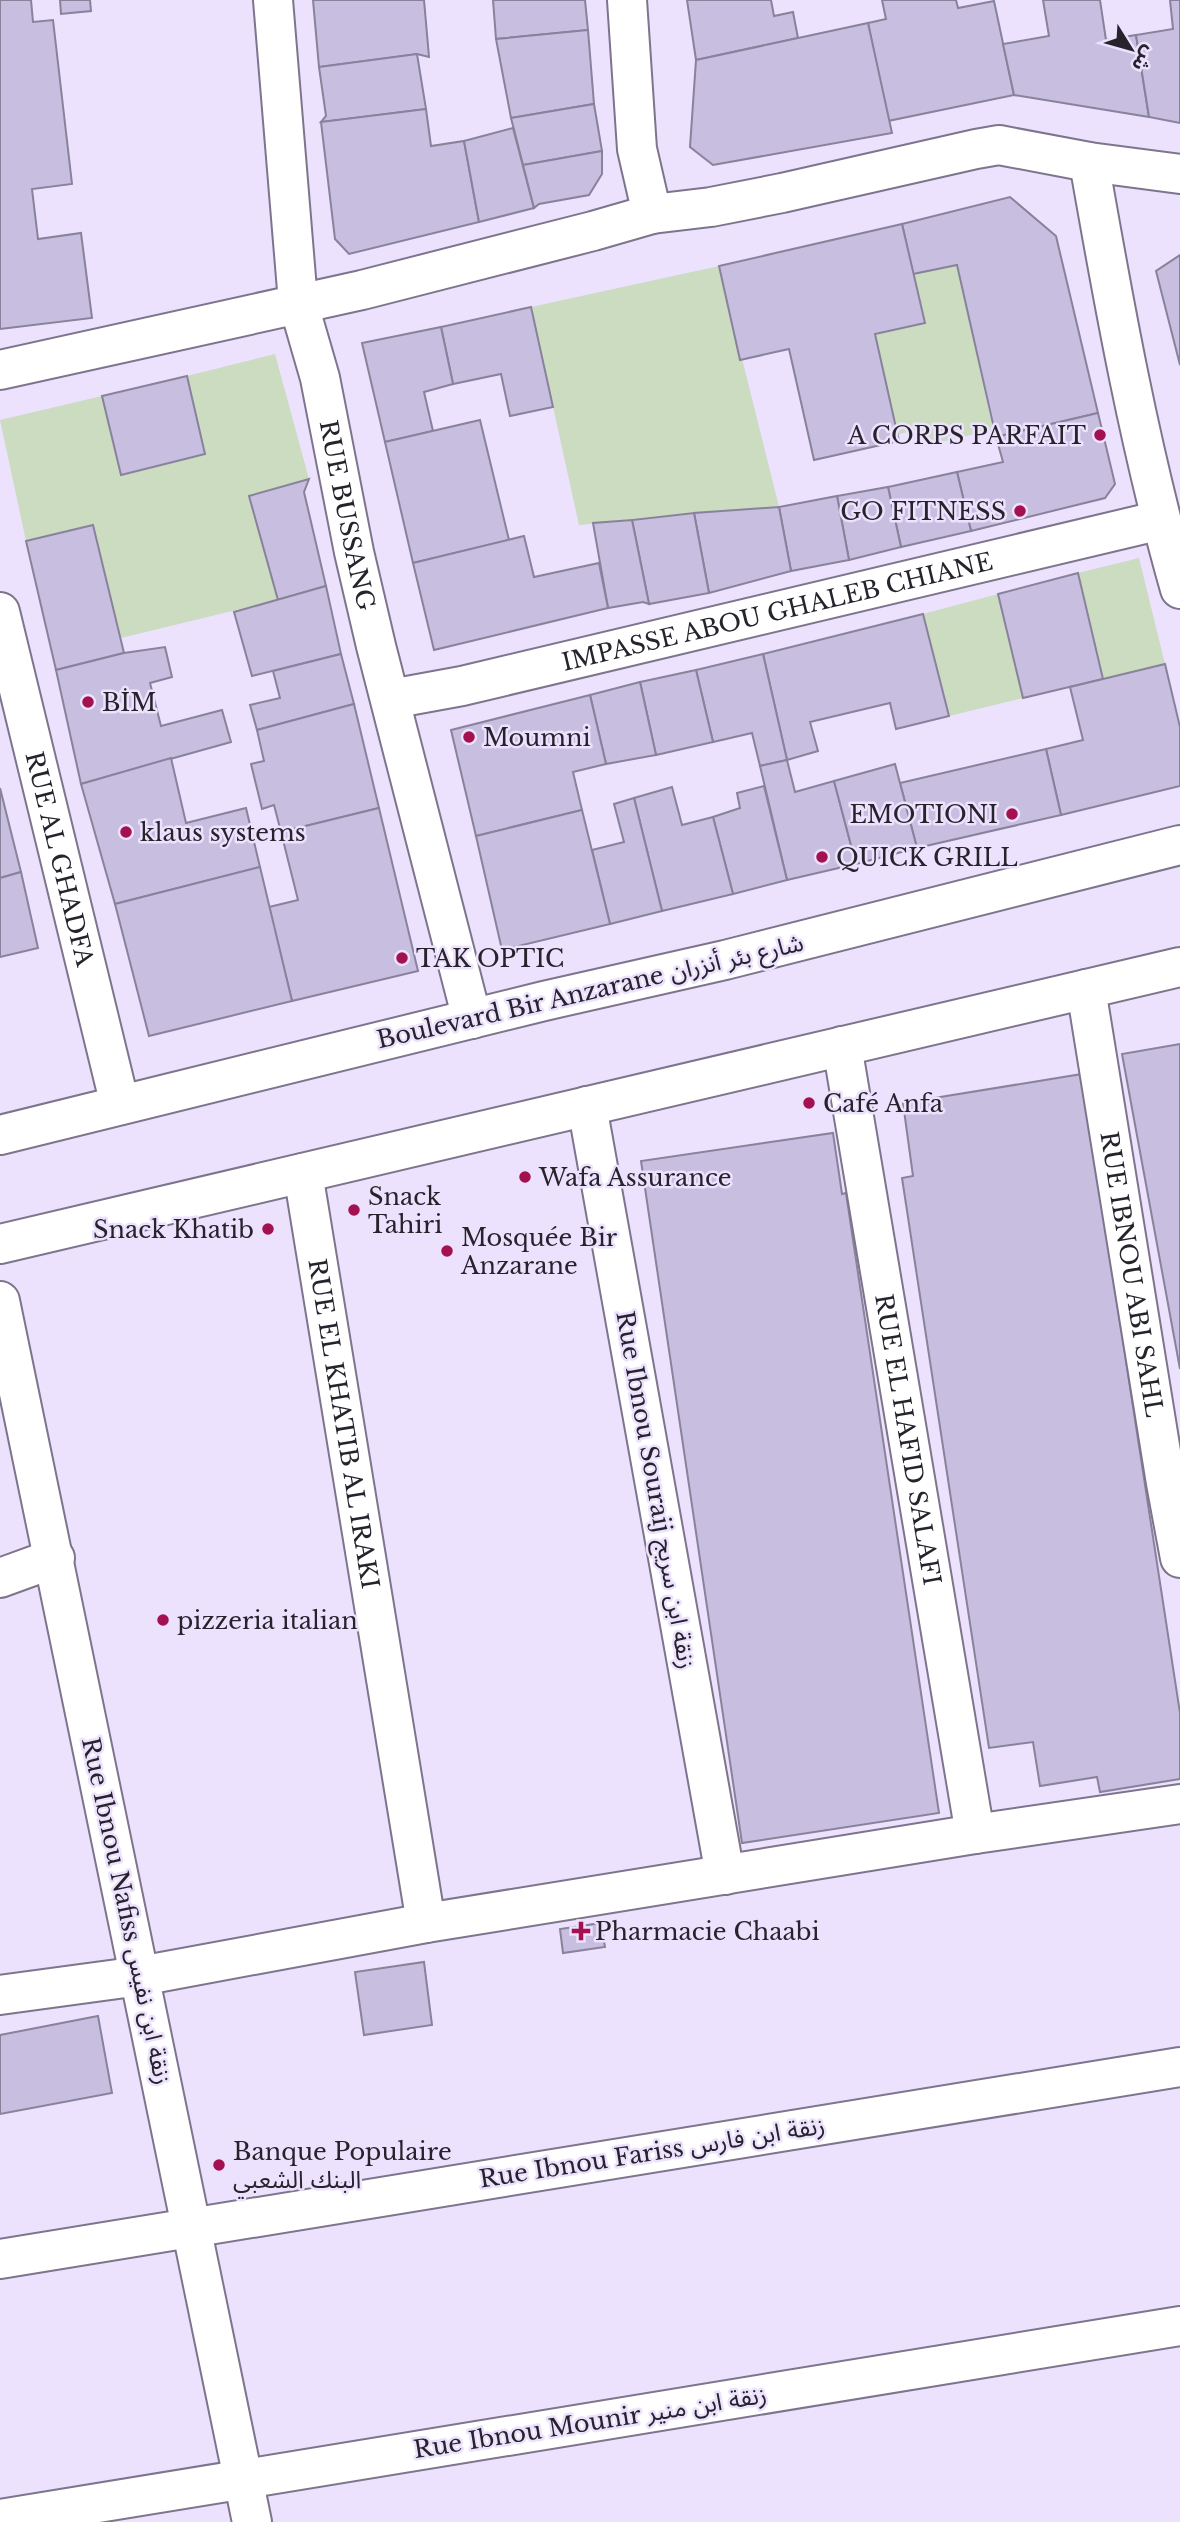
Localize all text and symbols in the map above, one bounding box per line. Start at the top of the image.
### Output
north arrow [1096,14,1166,84]
text: ش [1127,42,1161,76]
street label: RUE BUSSANG [314,418,382,613]
place label: A CORPS PARFAIT [846,421,1086,450]
marker: A CORPS PARFAIT [1092,427,1108,443]
place label: GO FITNESS [840,497,1006,526]
marker: GO FITNESS [1012,503,1028,519]
street label: IMPASSE ABOU GHALEB CHIANE [559,546,995,676]
place label: BİM [102,688,156,717]
marker: BİM [80,694,96,710]
place label: Moumni [483,723,591,752]
marker: Moumni [461,729,477,745]
street label: RUE AL GHADFA [20,748,100,970]
place label: EMOTIONI [849,800,998,829]
marker: EMOTIONI [1004,806,1020,822]
place label: klaus systems [140,818,306,847]
marker: klaus systems [118,824,134,840]
place label: QUICK GRILL [836,843,1018,872]
marker: QUICK GRILL [814,849,830,865]
street label: Boulevard Bir Anzarane شارع بئر أنزران [374,927,807,1057]
place label: TAK OPTIC [416,944,564,973]
marker: TAK OPTIC [394,950,410,966]
place label: Café Anfa [823,1089,944,1118]
marker: Café Anfa [801,1095,817,1111]
street label: RUE IBNOU ABI SAHL [1095,1129,1170,1419]
place label: Wafa Assurance [538,1163,732,1192]
marker: Wafa Assurance [517,1169,533,1185]
place label: Snack Tahiri [368,1182,442,1239]
marker: Snack Tahiri [346,1202,362,1218]
place label: Snack Khatib [93,1215,254,1244]
marker: Snack Khatib [260,1221,276,1237]
place label: Mosquée Bir Anzarane [460,1223,618,1280]
marker: Mosquée Bir Anzarane [439,1243,455,1259]
street label: RUE EL KHATIB AL IRAKI [303,1256,385,1591]
street label: RUE EL HAFID SALAFI [870,1292,947,1587]
street label: Rue Ibnou Souraij زنقة ابن سريج [607,1309,702,1672]
place label: pizzeria italian [177,1606,358,1635]
marker: pizzeria italian [155,1612,171,1628]
street label: Rue Ibnou Nafiss زنقة ابن نفيس [76,1735,178,2087]
place label: Pharmacie Chaabi [595,1917,820,1946]
marker: Pharmacie Chaabi [573,1923,589,1939]
street label: Rue Ibnou Fariss زنقة ابن فارس [477,2110,827,2194]
place label: Banque Populaire البنك الشعبي [233,2137,452,2198]
marker: Banque Populaire البنك الشعبي [211,2157,227,2173]
street label: Rue Ibnou Mounir زنقة ابن منير [411,2380,769,2464]

